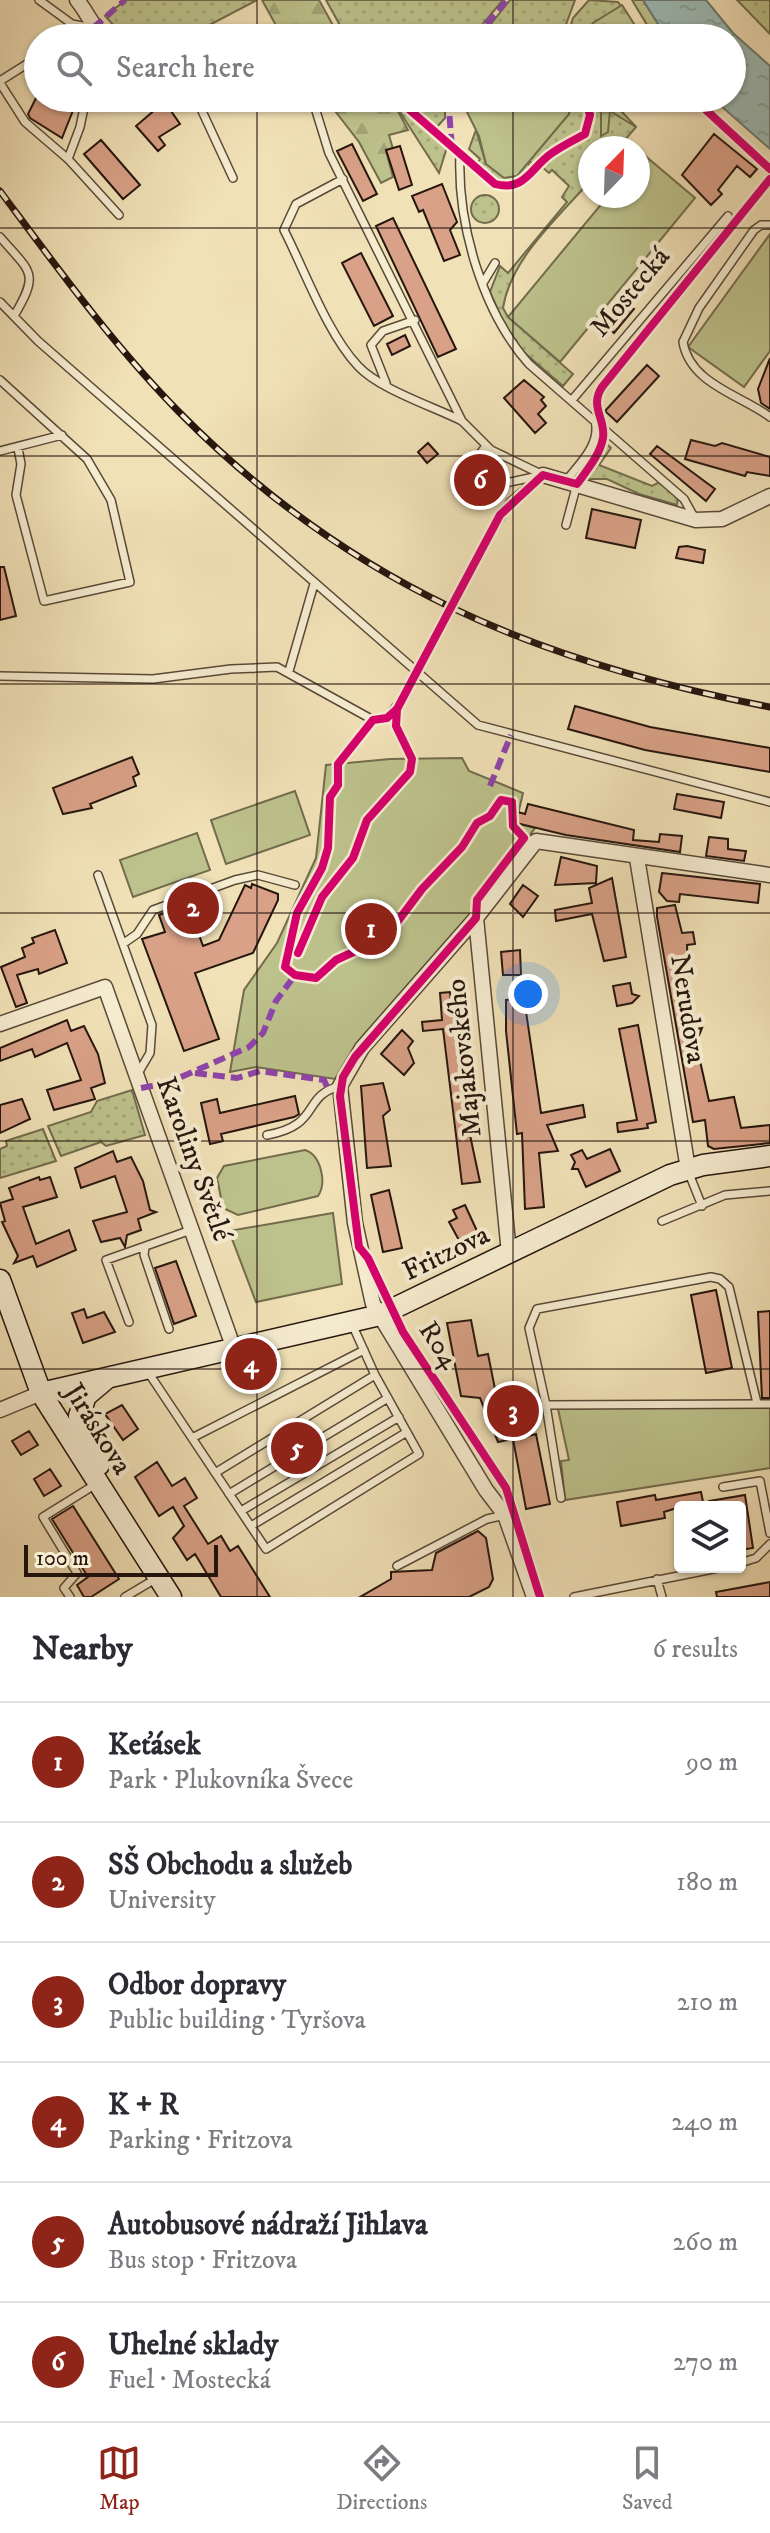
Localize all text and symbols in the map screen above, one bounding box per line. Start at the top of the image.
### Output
search box [24,24,746,112]
icon: search [52,46,96,90]
text: Search here [116,50,255,87]
north arrow [578,136,650,208]
street label: Mostecká [582,240,678,344]
pin: 6 [454,450,506,510]
pin: 2 [167,878,219,938]
pin: 1 [345,899,397,959]
street label: Nerudova [662,952,714,1066]
your location [508,974,548,1014]
street label: Majakovského [438,977,490,1139]
street label: Karoliny Světlé [148,1072,240,1246]
street label: Fritzova [397,1217,495,1289]
street label: R04 [411,1315,468,1376]
pin: 4 [225,1334,277,1394]
street label: Jiráskova [55,1374,140,1481]
pin: 3 [487,1381,539,1441]
pin: 5 [271,1418,323,1478]
map controls [674,1501,746,1573]
button: layers [674,1501,746,1573]
scale bar [24,1541,218,1577]
text: 100 m [36,1545,89,1572]
text: Nearby [32,1628,133,1670]
text: 6 results [652,1633,738,1666]
text: Keťásek [108,1727,201,1764]
text: 1 [53,1746,63,1779]
text: 90 m [686,1746,738,1779]
text: Park · Plukovníka Švece [108,1764,353,1797]
text: SŠ Obchodu a služeb [108,1847,352,1884]
text: 2 [52,1866,64,1899]
text: 180 m [676,1866,738,1899]
text: University [108,1884,216,1917]
text: Odbor dopravy [108,1967,286,2004]
text: 3 [53,1986,63,2019]
text: 210 m [677,1986,738,2019]
text: Public building · Tyršova [108,2004,366,2037]
text: K + R [108,2087,179,2124]
text: 4 [51,2106,65,2139]
text: 240 m [671,2106,738,2139]
text: Parking · Fritzova [108,2124,293,2157]
text: Autobusové nádraží Jihlava [108,2207,428,2244]
text: 5 [52,2226,64,2259]
text: 260 m [673,2226,738,2259]
text: Bus stop · Fritzova [108,2244,297,2277]
text: Uhelné sklady [108,2327,278,2364]
text: 6 [51,2346,65,2379]
text: 270 m [673,2346,738,2379]
text: Fuel · Mostecká [108,2364,271,2397]
tab: Map [97,2441,141,2516]
tab: Directions [336,2441,427,2516]
tab: Saved [622,2441,673,2516]

